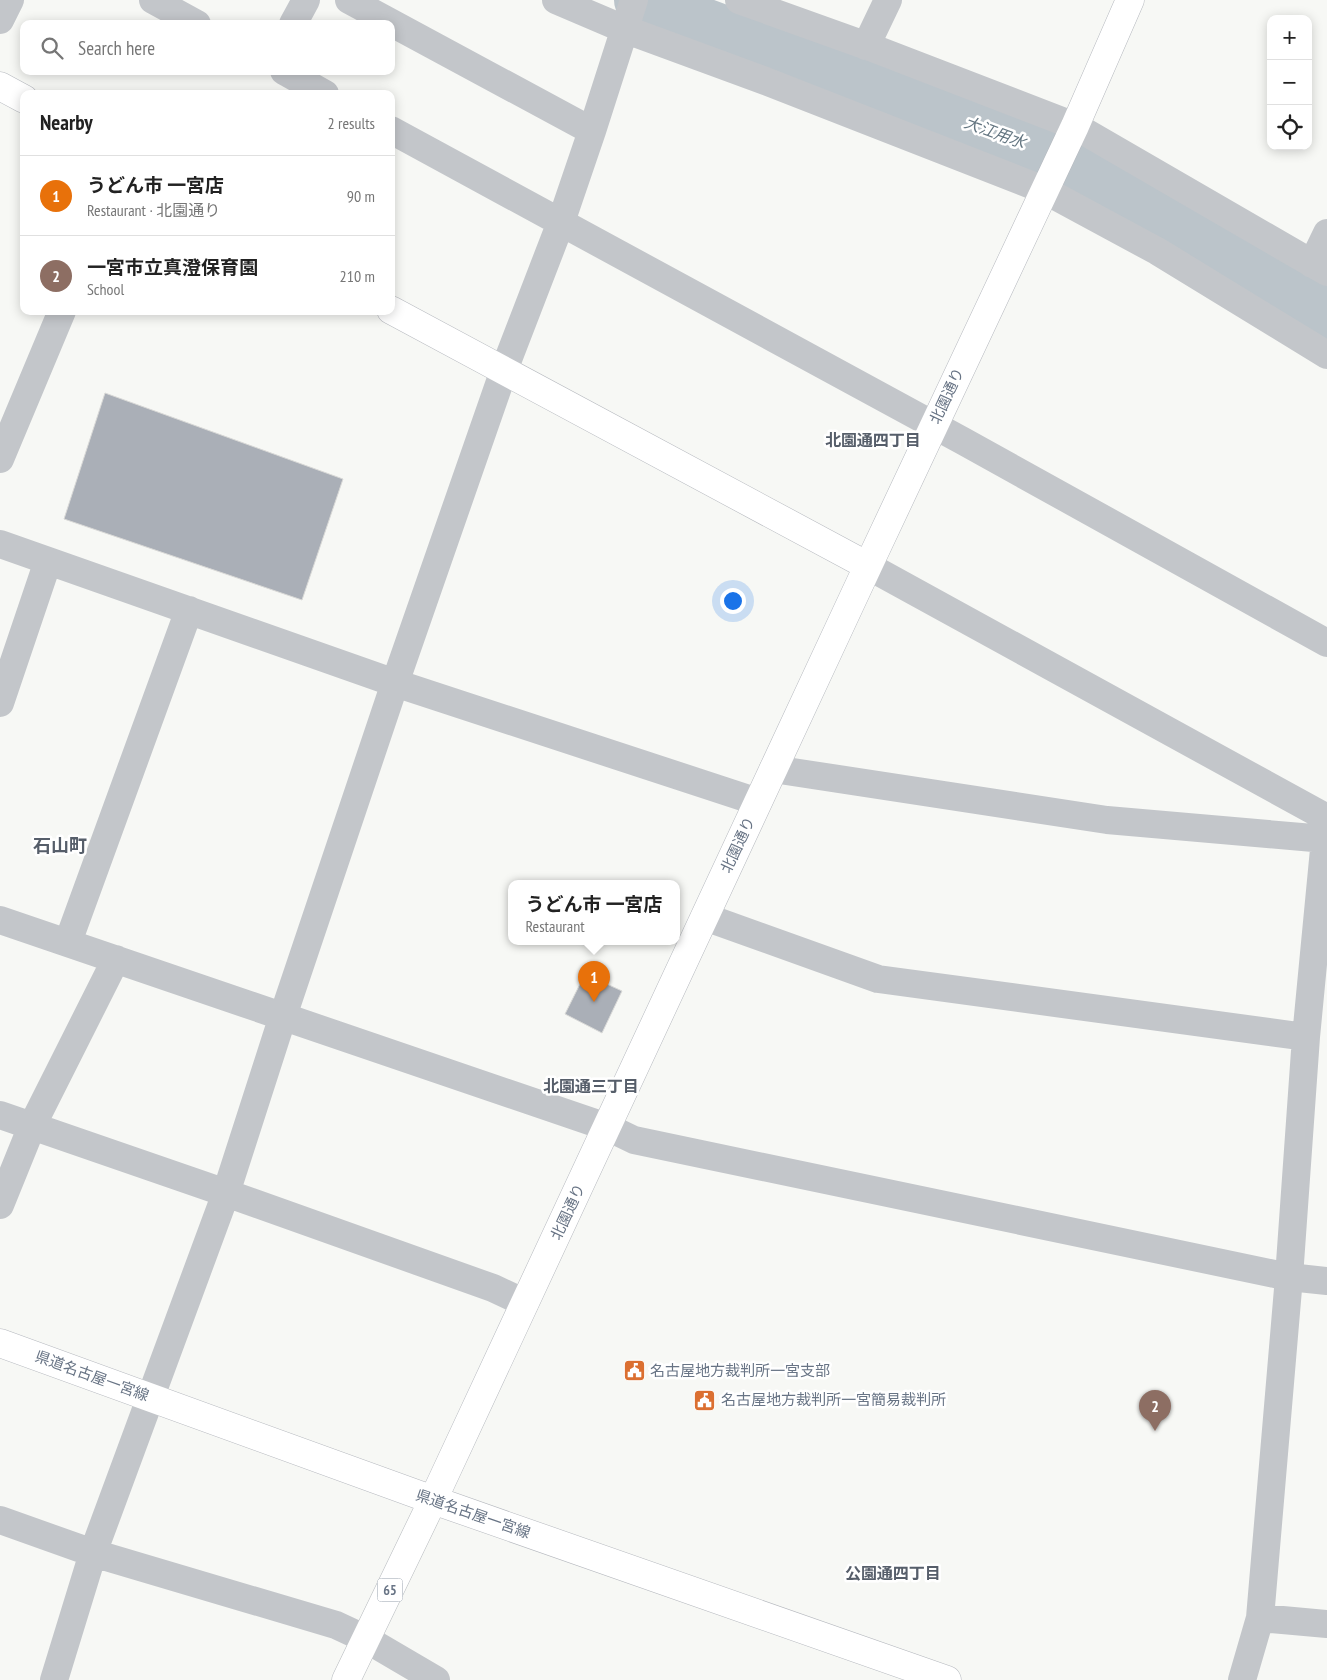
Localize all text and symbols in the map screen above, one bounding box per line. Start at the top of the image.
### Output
map controls [1267,15,1312,150]
button: + [1267,15,1312,60]
search box [20,20,395,75]
icon: search [38,34,66,62]
text: Search here [78,36,155,60]
button: − [1267,60,1312,105]
button: locate [1267,105,1312,150]
text: Nearby [40,109,93,136]
water label: 大江用水 [962,112,1030,153]
text: 2 results [328,113,375,133]
text: うどん市 一宮店 [87,173,224,197]
text: 1 [52,186,60,206]
text: 90 m [347,186,375,206]
text: Restaurant · 北園通り [87,200,220,220]
text: 一宮市立真澄保育園 [87,255,258,279]
text: 2 [52,266,60,286]
text: 210 m [340,266,375,286]
text: School [87,279,124,299]
street label: 北園通り [925,365,968,427]
district label: 北園通四丁目 [825,430,921,450]
your location [720,588,746,614]
street label: 北園通り [716,814,759,876]
district label: 石山町 [33,834,87,857]
popup [508,880,680,945]
text: うどん市 一宮店 [526,892,662,916]
text: Restaurant [526,916,585,936]
pin: 1 [578,961,610,1002]
district label: 北園通三丁目 [543,1076,639,1096]
street label: 北園通り [546,1181,589,1243]
street label: 県道名古屋一宮線 [33,1346,152,1405]
public building icon: 名古屋地方裁判所一宮支部 [622,1359,646,1383]
place label: 名古屋地方裁判所一宮支部 [650,1361,830,1380]
public building icon: 名古屋地方裁判所一宮簡易裁判所 [693,1388,717,1412]
place label: 名古屋地方裁判所一宮簡易裁判所 [721,1390,946,1409]
pin: 2 [1139,1390,1171,1431]
street label: 県道名古屋一宮線 [413,1485,533,1542]
district label: 公園通四丁目 [845,1563,941,1583]
road number: 65 [378,1578,402,1602]

